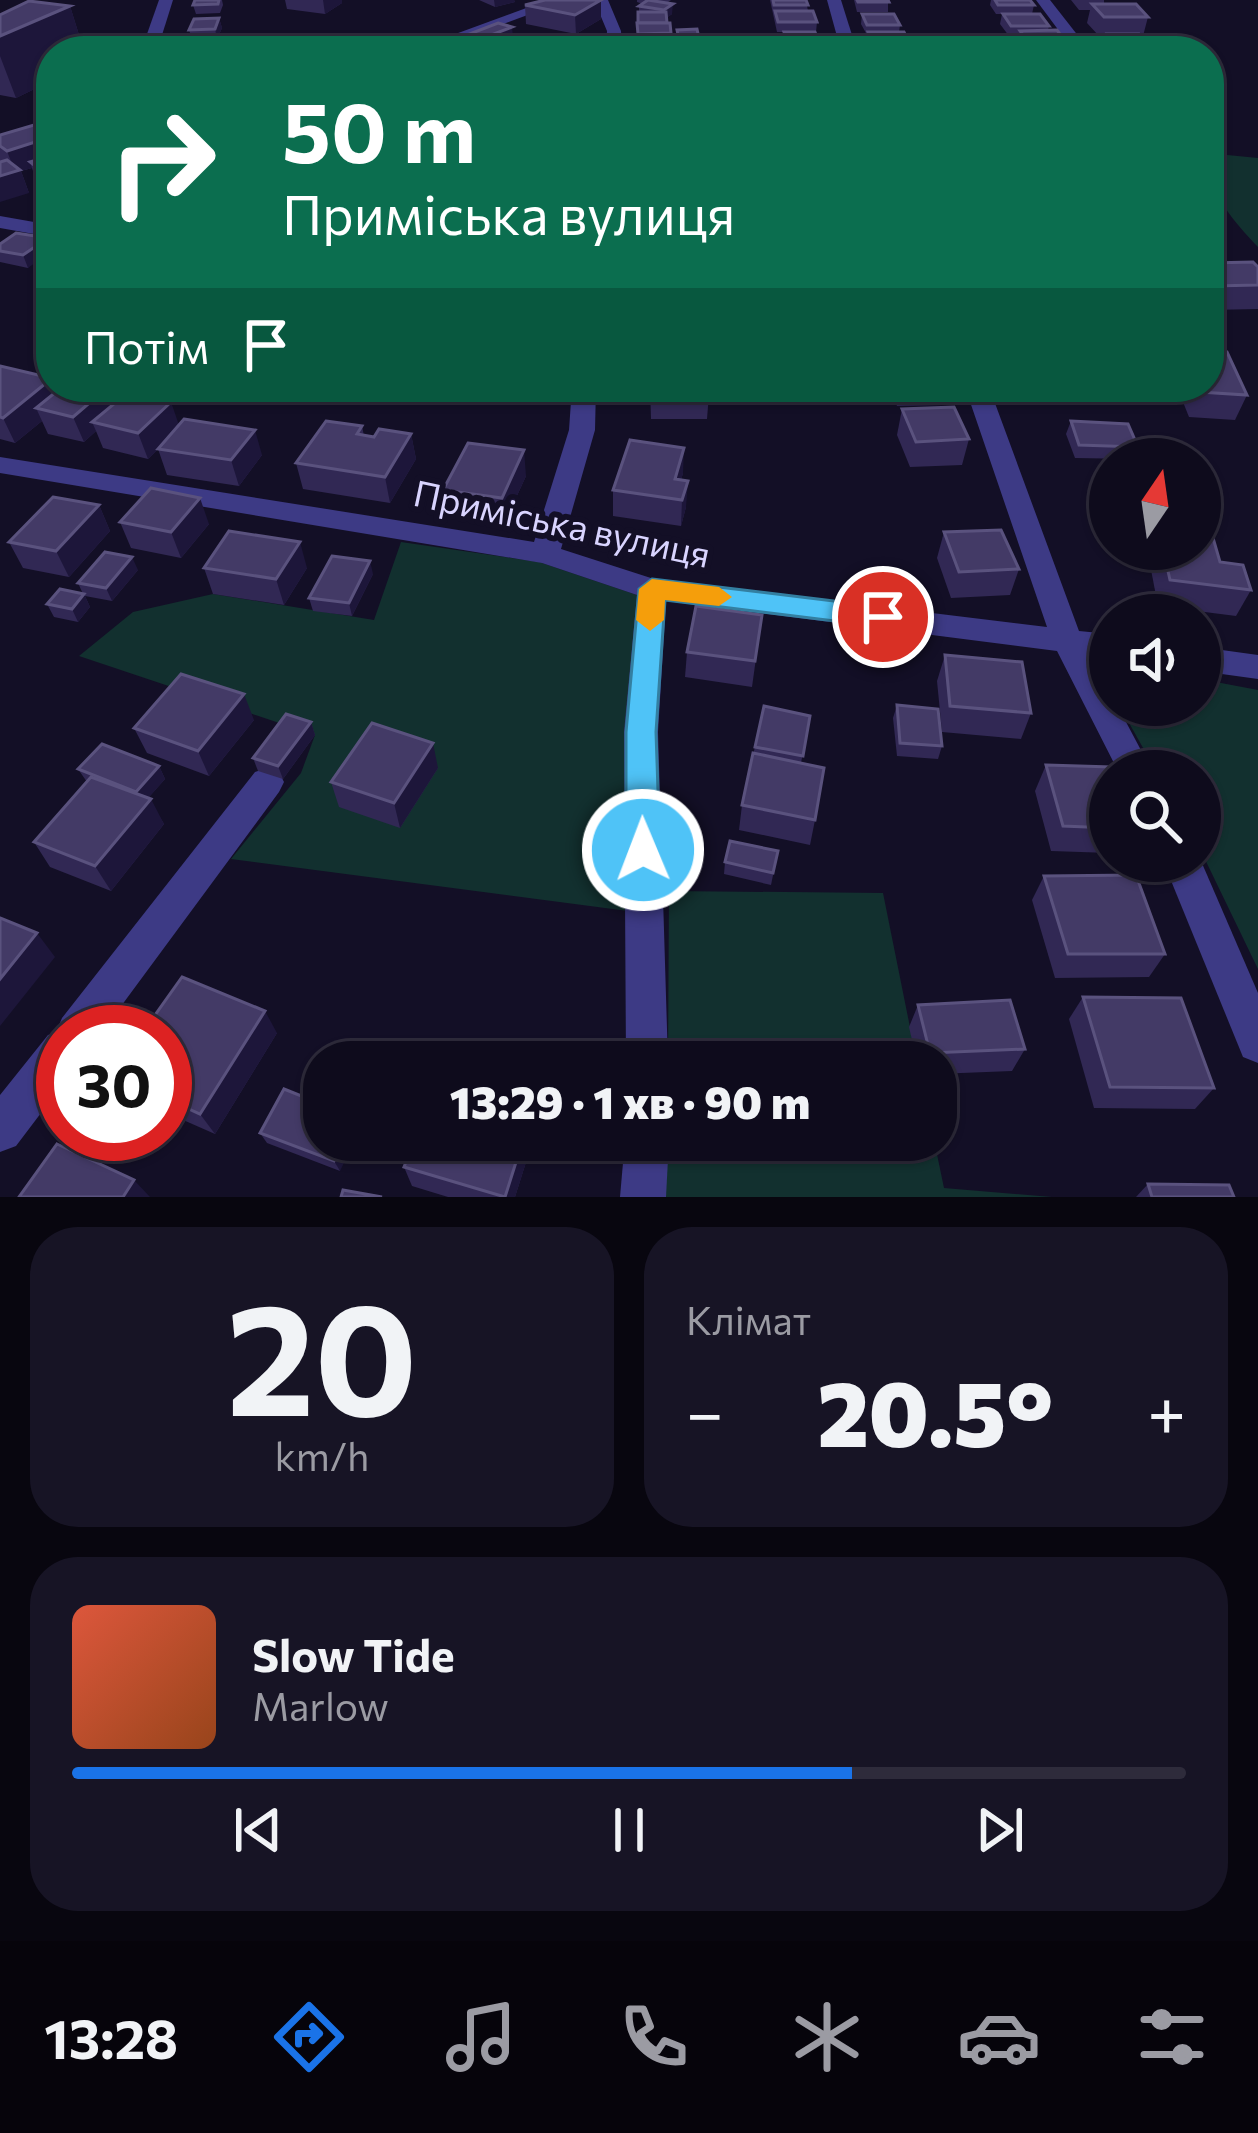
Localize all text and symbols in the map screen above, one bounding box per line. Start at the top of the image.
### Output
text: 50 m [282,78,476,180]
icon: right [84,84,240,240]
text: Приміська вулиця [282,180,735,246]
icon: arrive [233,312,299,378]
text: Потім [84,318,209,373]
north arrow [1089,438,1221,570]
map controls [1089,438,1221,882]
street label: Приміська вулиця [410,469,715,575]
pin [832,566,934,668]
icon: arrive [850,584,916,650]
button: sound [1089,594,1221,726]
button: search [1089,750,1221,882]
position arrow [580,787,706,913]
speed limit sign: 30 [36,1005,192,1161]
text: 13:29 · 1 хв · 90 m [450,1073,810,1128]
text: 20 [226,1257,418,1448]
text: Клімат [686,1295,811,1343]
text: 20.5° [817,1355,1053,1466]
text: − [686,1370,724,1451]
text: + [1147,1370,1186,1451]
text: km/h [275,1431,369,1479]
text: Slow Tide [252,1626,455,1681]
text: Marlow [252,1681,389,1729]
icon: previous [225,1797,291,1863]
icon: pause [596,1797,662,1863]
icon: next [967,1797,1033,1863]
icon: directions [267,1995,351,2079]
icon: music [439,1995,523,2079]
icon: phone [612,1995,696,2079]
icon: climate [785,1995,869,2079]
icon: car [957,1995,1041,2079]
icon: filters [1130,1995,1214,2079]
text: 13:28 [44,2004,178,2070]

